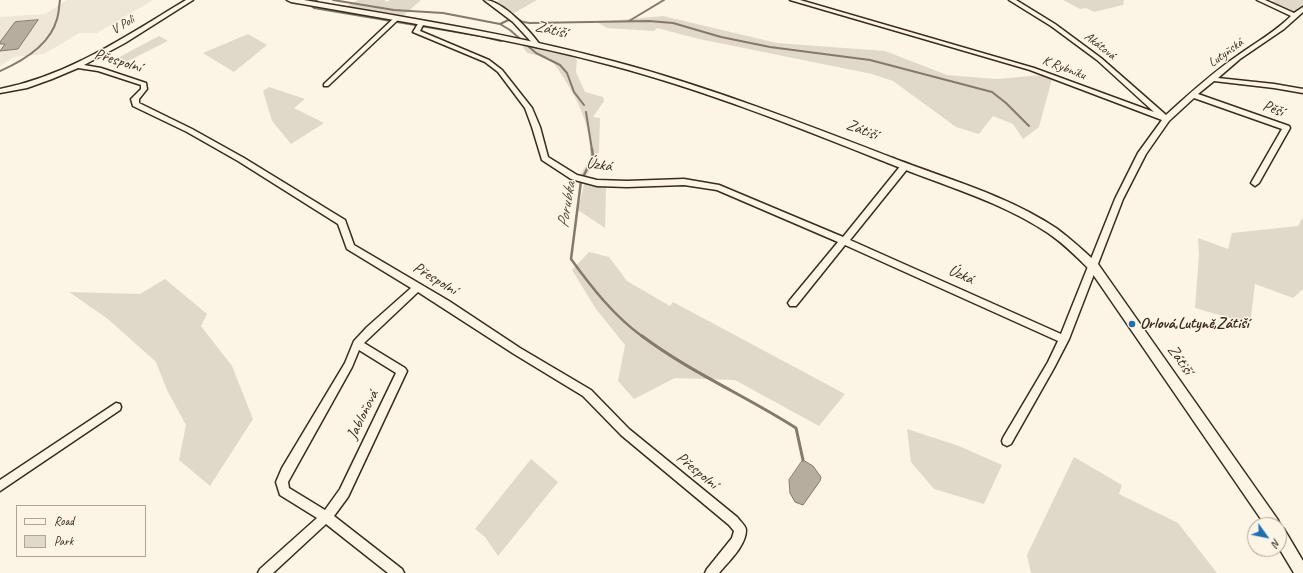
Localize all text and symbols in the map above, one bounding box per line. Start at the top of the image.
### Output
street label: V Poli [109,12,137,38]
street label: Zátiší [533,17,569,43]
street label: Akátová [1081,29,1119,63]
street label: Lutyňská [1206,35,1246,71]
street label: Přespolní [92,45,144,77]
street label: K Rybníku [1040,53,1088,83]
street label: Pěší [1260,96,1286,122]
street label: Zátiší [844,115,880,145]
street label: Úzká [585,154,613,176]
water label: Porubka [553,181,581,229]
street label: Přespolní [409,258,461,300]
street label: Úzká [945,261,977,289]
place label: Orlová,Lutyně,Zátiší [1140,314,1249,334]
marker: Orlová,Lutyně,Zátiší [1127,319,1137,329]
street label: Zátiší [1163,341,1197,379]
street label: Jabloňová [343,387,383,443]
street label: Přespolní [672,448,722,494]
legend [16,505,146,557]
text: Road [54,513,74,529]
north arrow [1247,517,1287,557]
text: Park [54,533,73,549]
text: N [1268,536,1284,550]

